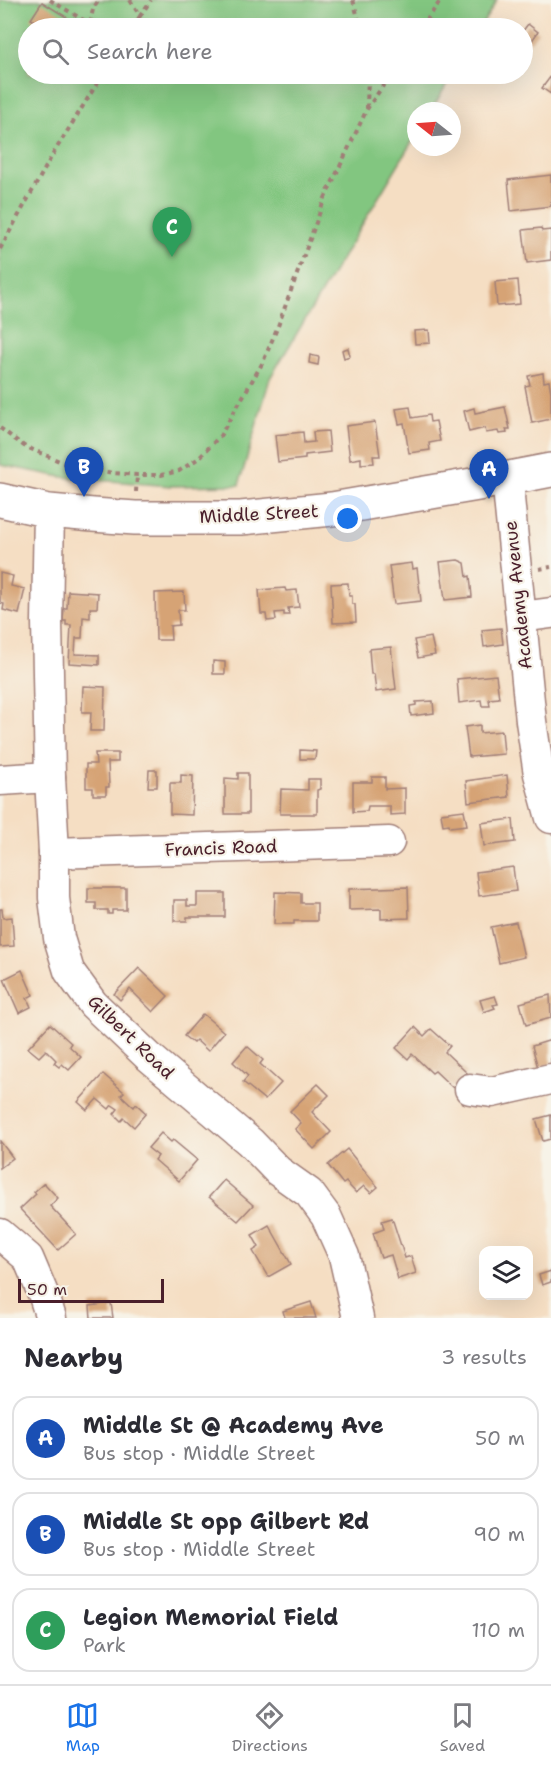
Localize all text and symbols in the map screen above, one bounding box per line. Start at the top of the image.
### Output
search box [18,18,533,84]
icon: search [39,35,72,68]
text: Search here [87,37,213,66]
north arrow [407,102,461,156]
pin: C [152,208,192,257]
pin: B [64,448,104,497]
pin: A [470,450,508,499]
street label: Middle Street [199,499,319,529]
your location [333,504,362,533]
street label: Academy Avenue [498,519,538,671]
street label: Francis Road [164,834,278,862]
street label: Gilbert Road [82,990,180,1084]
map controls [479,1246,533,1300]
button: layers [479,1246,533,1300]
scale bar [18,1276,164,1304]
text: 50 m [27,1279,67,1300]
text: Nearby [24,1340,123,1375]
text: 3 results [441,1344,527,1370]
text: Middle St @ Academy Ave [83,1411,384,1440]
text: A [38,1425,53,1451]
text: 50 m [475,1425,525,1451]
text: Bus stop · Middle Street [83,1440,316,1466]
text: Middle St opp Gilbert Rd [83,1507,369,1536]
text: B [39,1521,52,1547]
text: 90 m [473,1521,525,1547]
text: Bus stop · Middle Street [83,1536,316,1562]
text: Legion Memorial Field [83,1603,339,1632]
text: C [39,1617,52,1643]
text: 110 m [471,1617,525,1643]
text: Park [83,1632,126,1658]
tab: Map [66,1699,100,1756]
tab: Directions [232,1699,308,1756]
tab: Saved [440,1699,485,1756]

